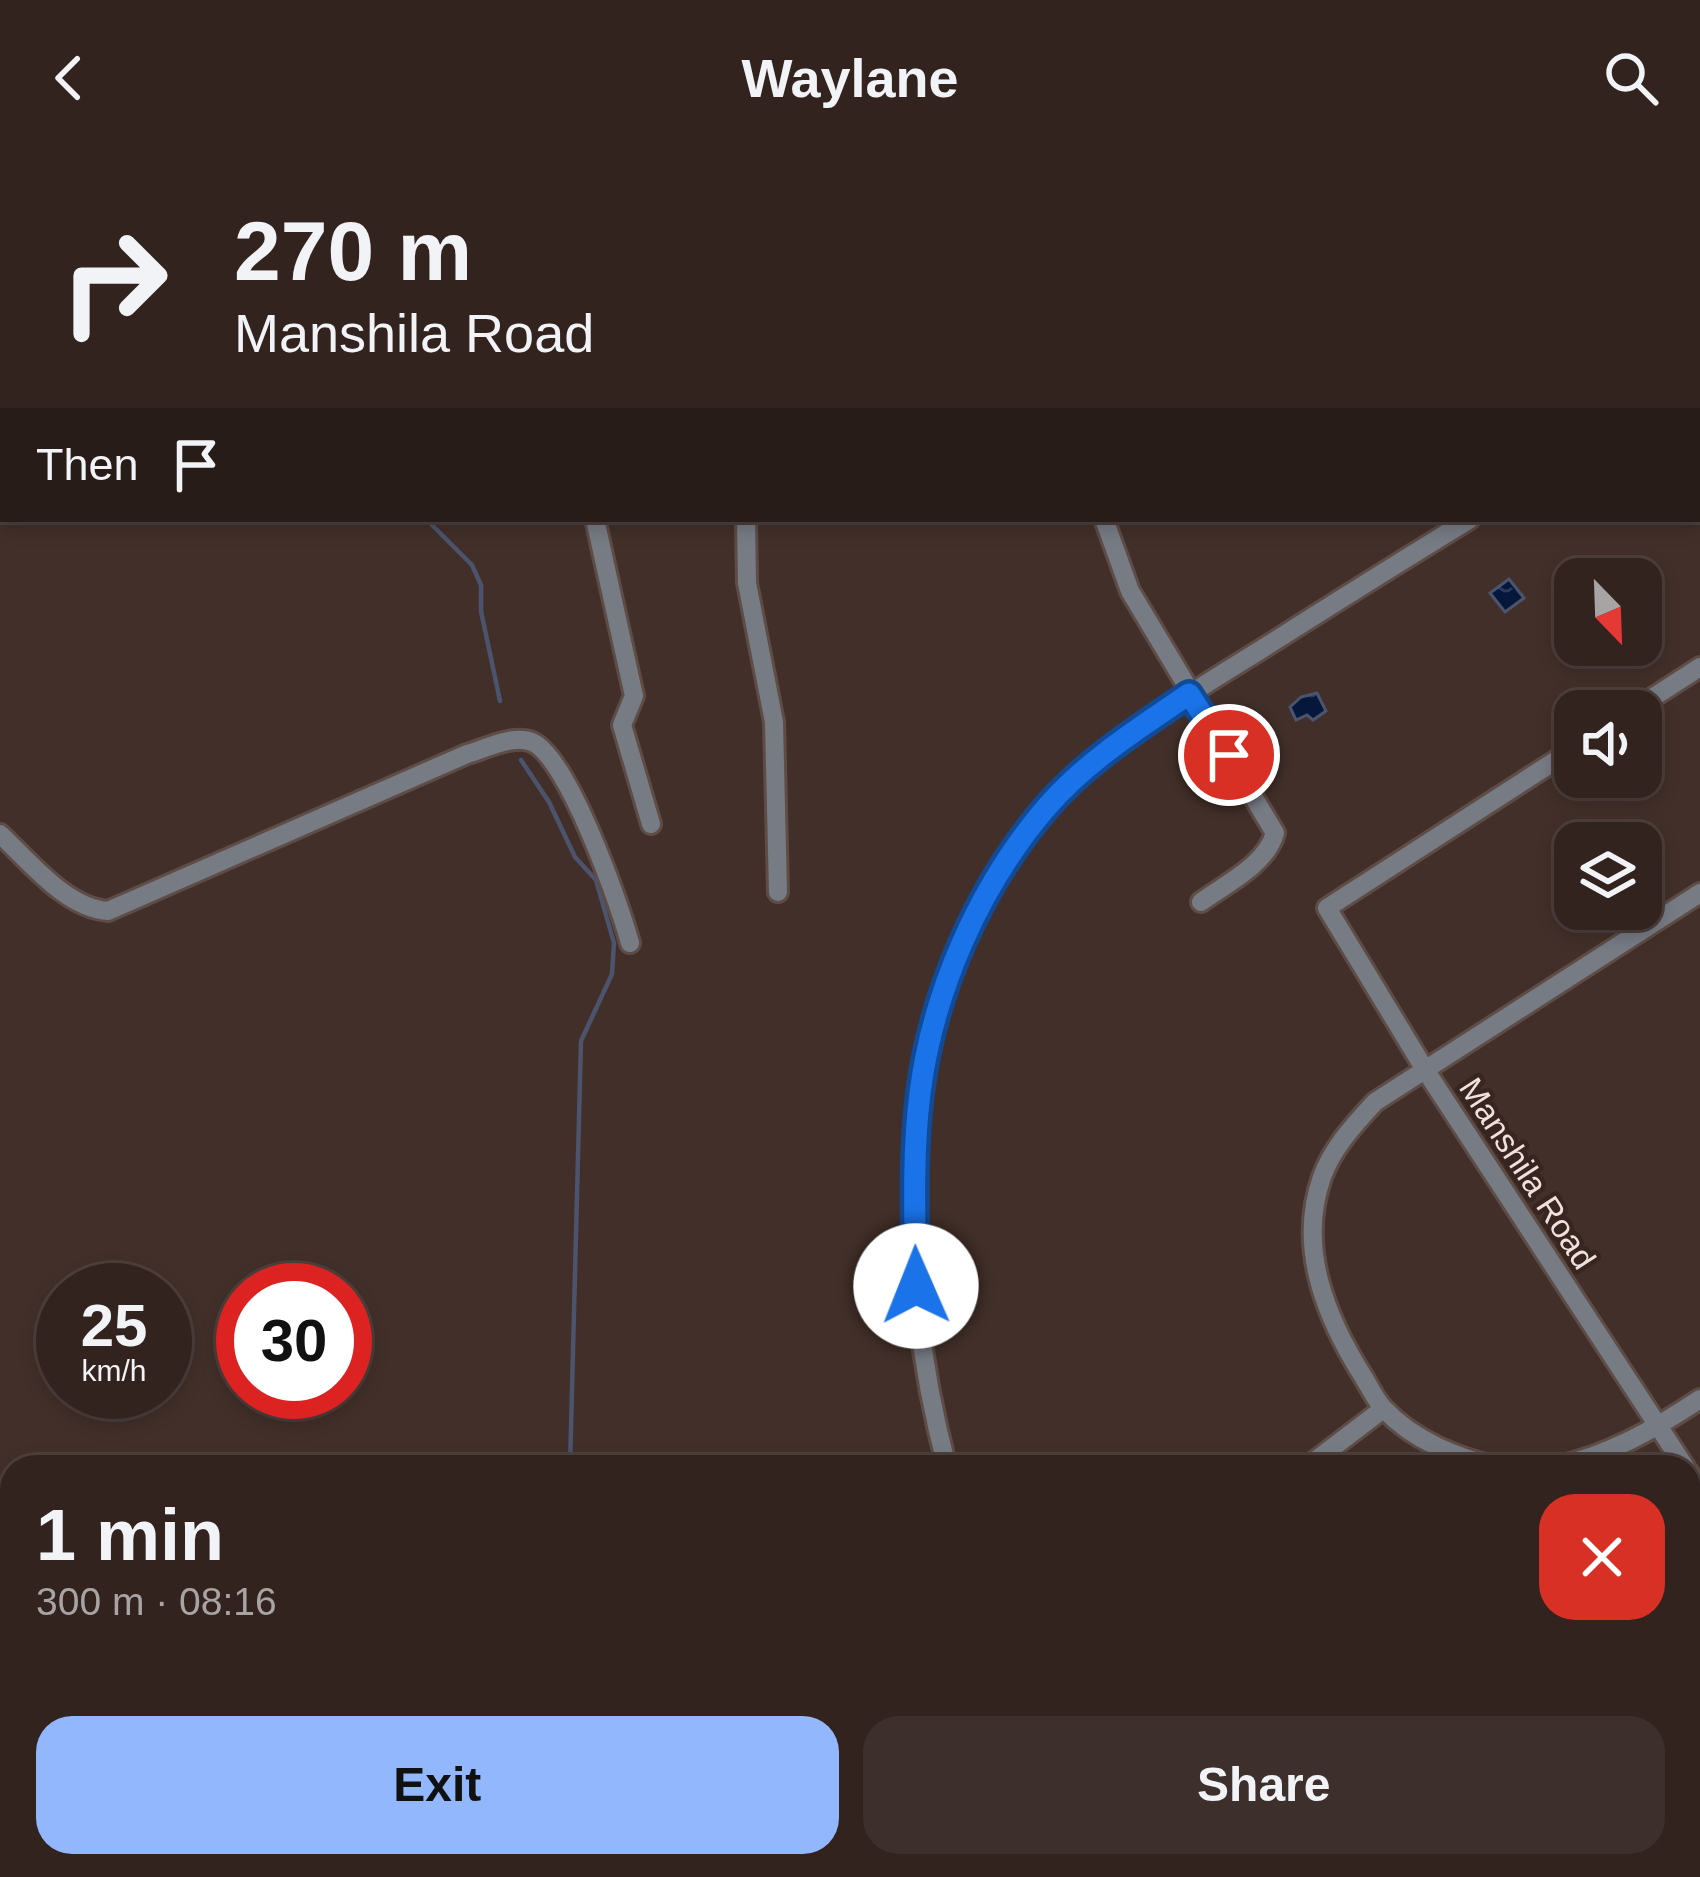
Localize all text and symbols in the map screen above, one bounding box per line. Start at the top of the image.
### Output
icon: back [36,45,102,111]
icon: search [1598,45,1664,111]
text: Waylane [741,48,959,108]
icon: right [36,204,192,360]
text: 270 m [234,204,472,298]
text: Manshila Road [234,303,594,363]
icon: arrive [163,432,229,498]
text: Then [36,439,139,490]
north arrow [1554,558,1662,666]
map controls [1554,558,1662,930]
button: sound [1554,690,1662,798]
pin [1178,704,1280,806]
icon: arrive [1196,722,1262,788]
button: layers [1554,822,1662,930]
street label: Manshila Road [1452,1071,1603,1276]
position arrow [853,1223,979,1349]
speed limit sign: 30 [216,1263,372,1419]
text: 25 [81,1292,147,1359]
text: km/h [81,1354,147,1387]
button: close [1539,1494,1665,1620]
text: 1 min [36,1495,224,1575]
text: 300 m · 08:16 [36,1580,277,1623]
button: Exit [36,1716,839,1854]
button: Share [863,1716,1665,1854]

